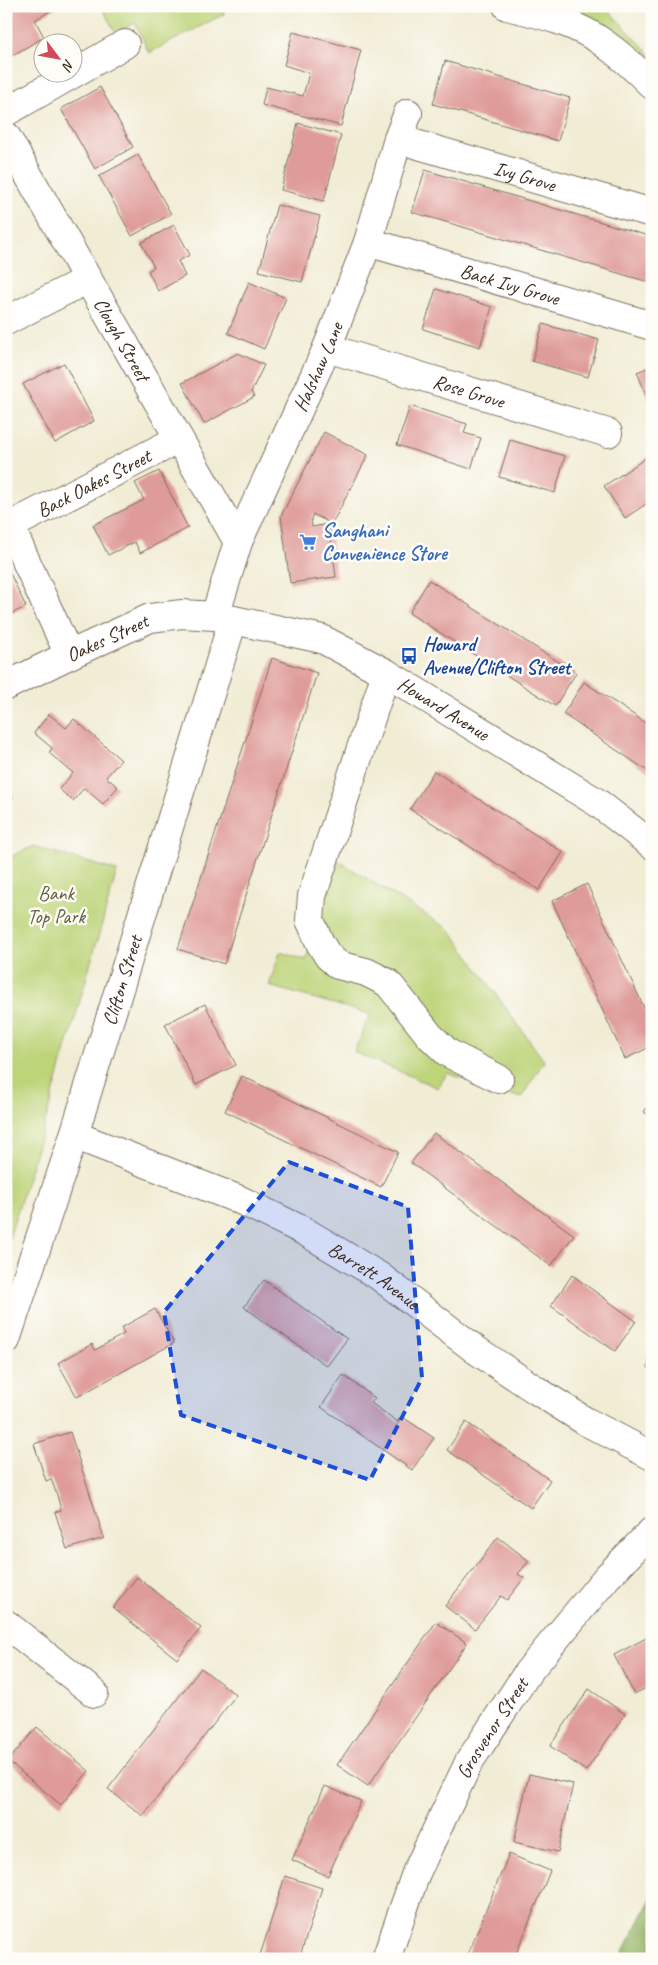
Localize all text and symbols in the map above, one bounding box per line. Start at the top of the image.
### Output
north arrow [32,32,82,82]
text: N [58,56,78,75]
street label: Ivy Grove [491,156,560,198]
street label: Back Ivy Grove [457,258,564,311]
street label: Clough Street [88,293,157,389]
street label: Halshaw Lane [288,318,349,416]
street label: Rose Grove [430,369,509,414]
street label: Back Oakes Street [33,443,157,523]
place label: Sanghani Convenience Store [322,518,449,566]
supermarket icon: Sanghani Convenience Store [298,532,318,552]
street label: Oakes Street [62,608,154,668]
place label: Howard Avenue/Clifton Street [423,632,572,680]
bus stop icon: Howard Avenue/Clifton Street [399,646,419,666]
street label: Howard Avenue [393,671,495,747]
park label: Bank Top Park [27,881,86,929]
street label: Clifton Street [97,930,149,1028]
street label: Barrett Avenue [323,1236,425,1316]
street label: Grosvenor Street [451,1671,535,1783]

